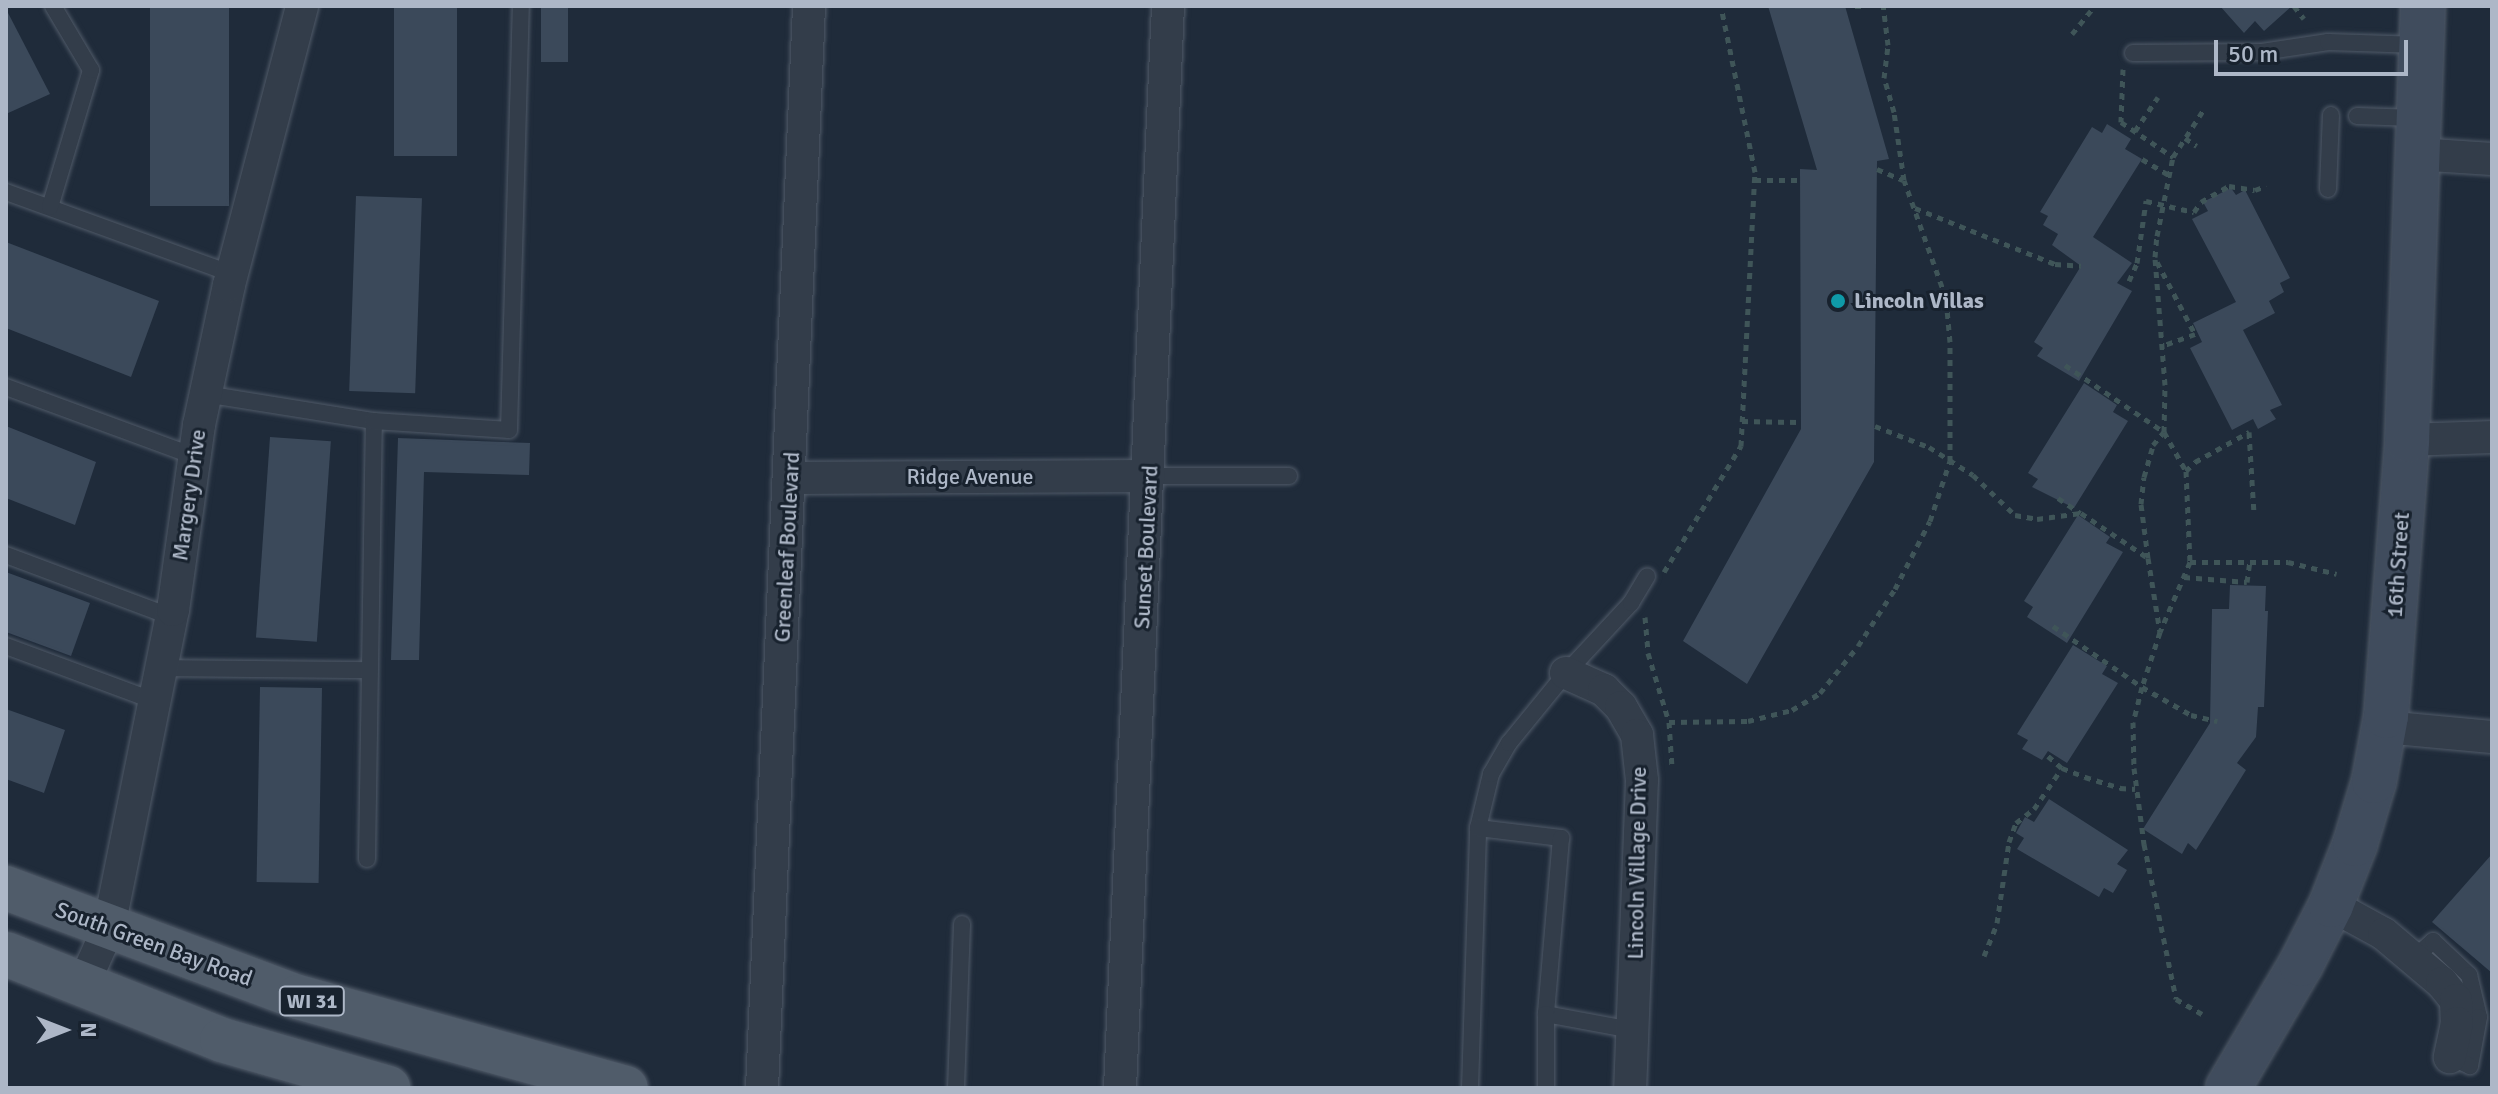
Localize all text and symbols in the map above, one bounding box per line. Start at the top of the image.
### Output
scale bar [2218,24,2412,74]
text: 50 m [2228,39,2278,69]
place label: Lincoln Villas [1854,288,1984,314]
marker: Lincoln Villas [1829,292,1847,310]
street label: Margery Drive [167,428,211,562]
street label: Greenleaf Boulevard [769,451,805,643]
street label: Ridge Avenue [906,464,1034,490]
street label: Sunset Boulevard [1129,464,1163,630]
street label: 16th Street [2381,511,2415,619]
street label: Lincoln Village Drive [1622,766,1652,960]
street label: South Green Bay Road [52,896,256,992]
road number: WI 31 [278,985,346,1017]
north arrow [24,990,104,1070]
text: N [75,1022,102,1038]

